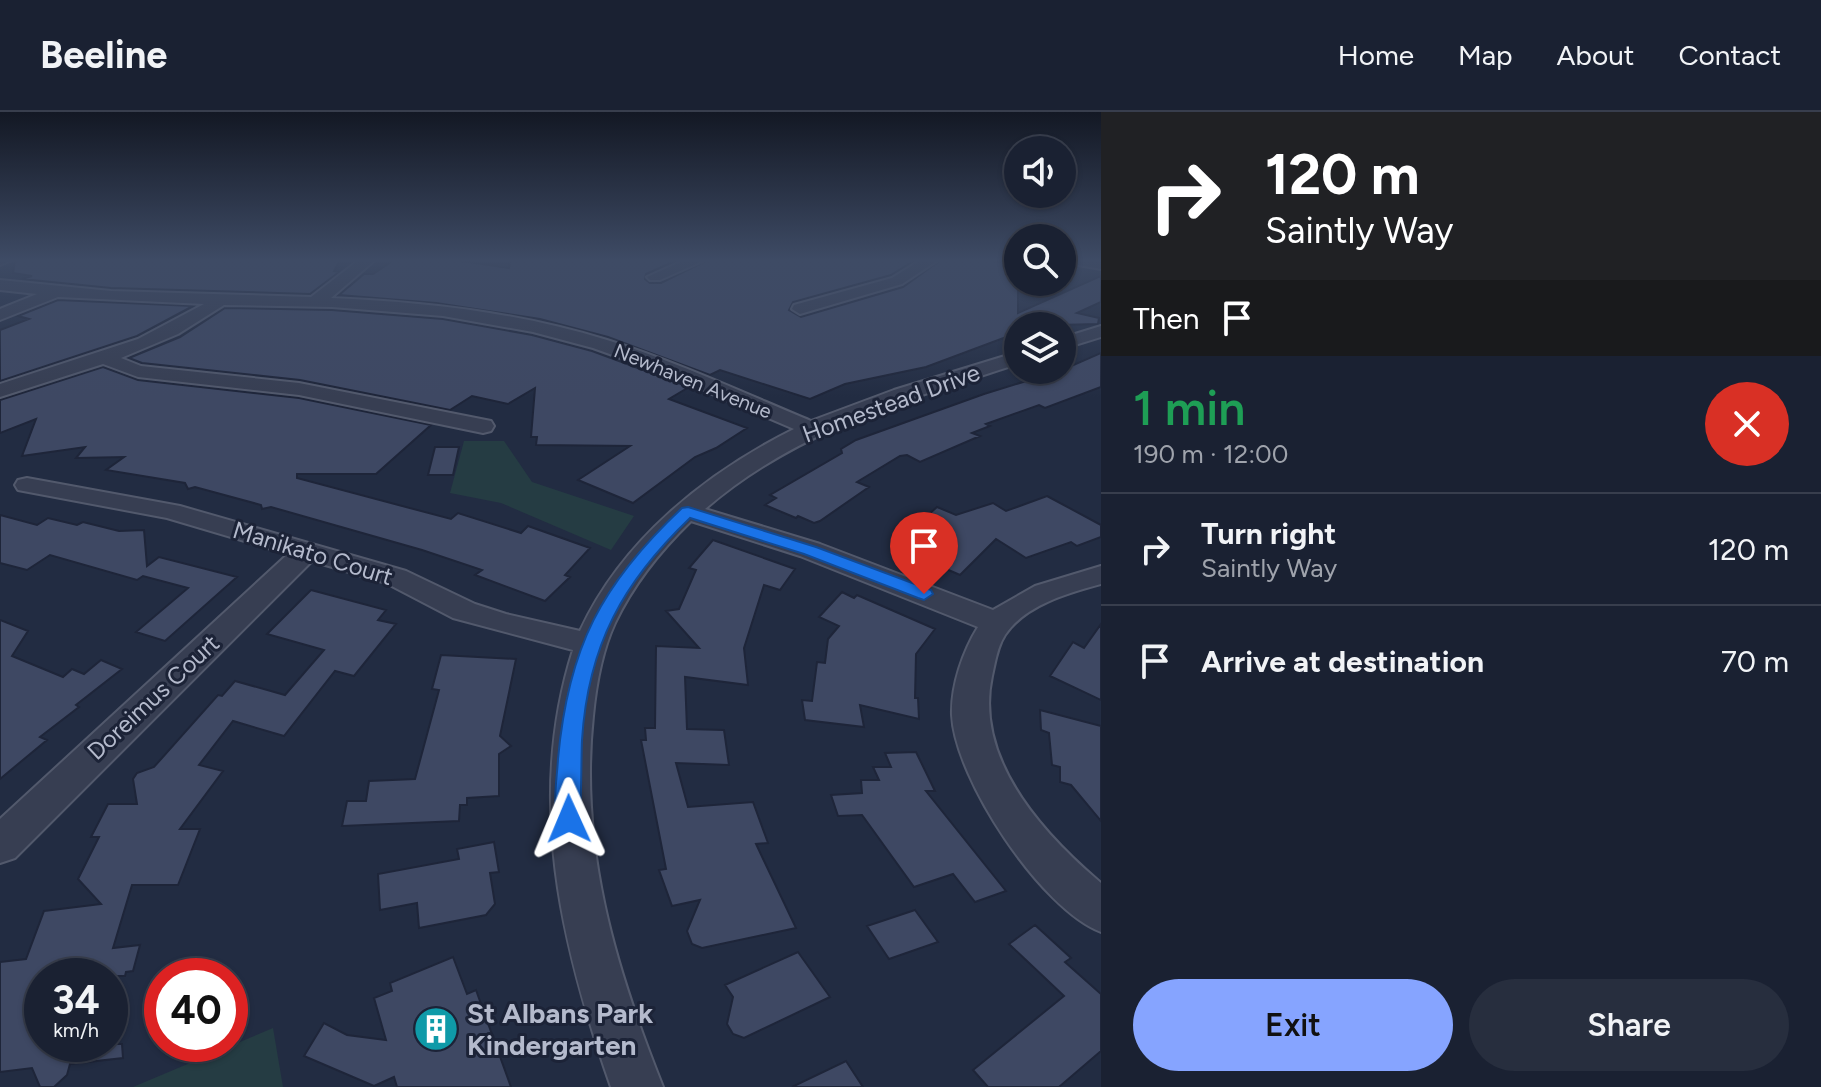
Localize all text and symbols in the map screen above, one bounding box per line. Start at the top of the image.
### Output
text: Beeline [40,32,167,78]
text: Home [1338,38,1414,72]
text: Map [1458,38,1513,72]
text: About [1557,38,1634,72]
text: Contact [1678,38,1781,72]
map controls [1004,136,1076,384]
button: sound [1004,136,1076,208]
text: 120 m [1265,141,1420,208]
icon: right [1133,144,1237,248]
text: Saintly Way [1265,209,1453,252]
button: search [1004,224,1076,296]
icon: arrive [1215,296,1259,340]
text: Then [1133,300,1199,337]
button: layers [1004,312,1076,384]
street label: Newhaven Avenue [611,338,775,424]
street label: Homestead Drive [798,357,984,449]
text: 1 min [1133,379,1245,437]
button: close [1705,382,1789,466]
text: 190 m · 12:00 [1133,438,1288,470]
pin [890,512,958,594]
street label: Manikato Court [229,515,397,591]
text: Turn right [1201,515,1336,552]
icon: arrive [902,524,946,568]
icon: right [1133,527,1177,571]
text: 120 m [1708,531,1789,568]
text: Saintly Way [1201,552,1337,584]
street label: Doreimus Court [81,628,225,766]
icon: arrive [1133,639,1177,683]
text: Arrive at destination [1201,643,1484,680]
text: 70 m [1721,643,1789,680]
position arrow [527,777,611,861]
speed limit sign: 40 [144,958,248,1062]
text: 34 [52,976,100,1024]
button: Exit [1133,979,1453,1071]
button: Share [1469,979,1789,1071]
place label: St Albans Park Kindergarten [467,996,653,1062]
building icon: St Albans Park Kindergarten [412,1005,460,1053]
text: km/h [53,1018,99,1042]

